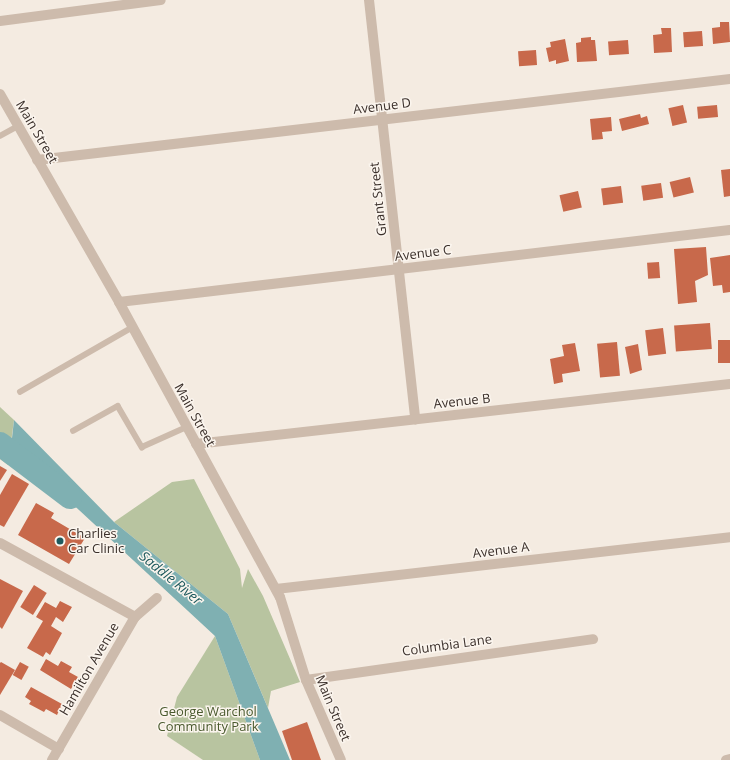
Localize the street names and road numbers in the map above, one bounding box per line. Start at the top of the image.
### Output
street label: Avenue D [352,95,412,117]
street label: Main Street [13,98,61,166]
street label: Grant Street [366,161,390,237]
street label: Avenue C [394,242,452,264]
street label: Main Street [171,381,219,449]
street label: Avenue B [433,390,491,412]
street label: Avenue A [472,539,530,561]
street label: Hamilton Avenue [56,620,122,718]
street label: Columbia Lane [401,631,493,659]
street label: Main Street [312,673,354,743]

